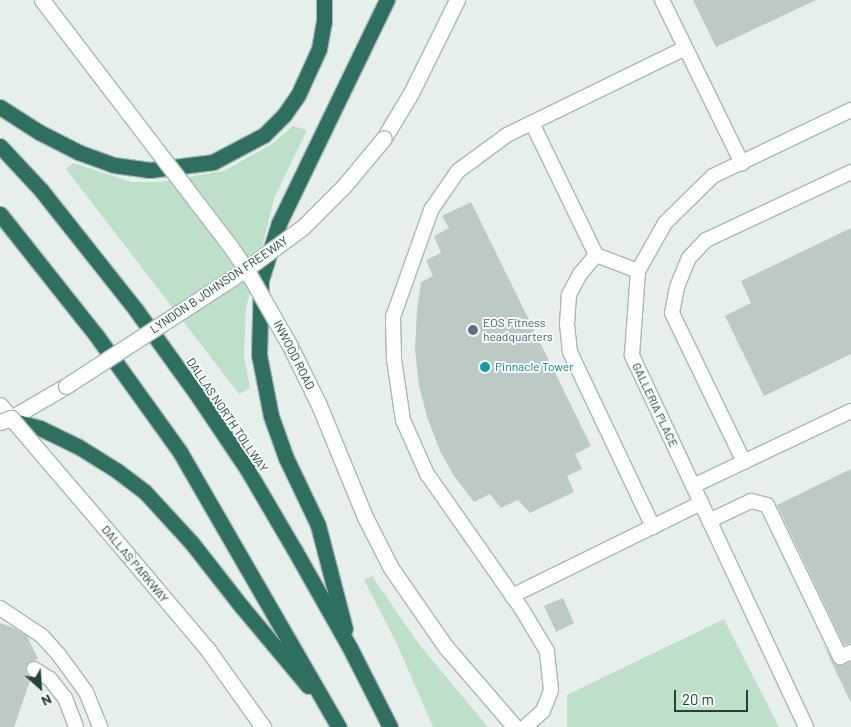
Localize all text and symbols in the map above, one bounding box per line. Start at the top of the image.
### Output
street label: LYNDON B JOHNSON FREEWAY [147,233,291,337]
place label: EOS Fitness headquarters [483,316,553,344]
street label: INWOOD ROAD [270,318,318,392]
marker: EOS Fitness headquarters [467,324,479,336]
street label: DALLAS NORTH TOLLWAY [183,355,271,475]
place label: Pinnacle Tower [495,360,574,374]
street label: GALLERIA PLACE [629,360,681,450]
marker: Pinnacle Tower [479,361,491,373]
street label: DALLAS PARKWAY [99,523,171,605]
north arrow [15,662,65,712]
scale bar [676,680,750,712]
text: 20 m [682,690,714,708]
text: N [39,691,55,711]

